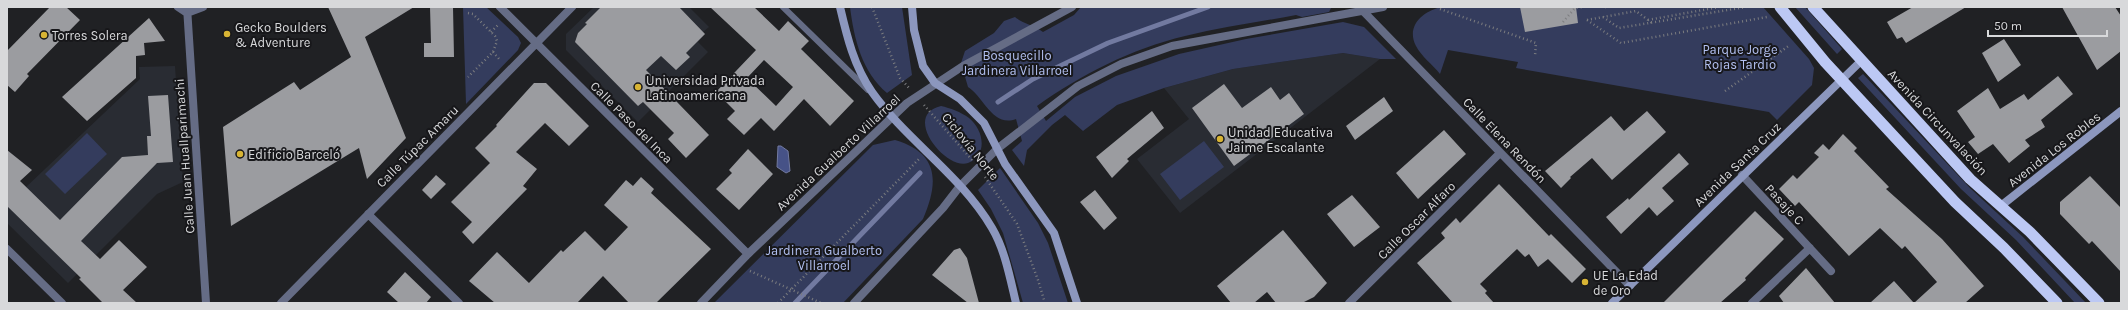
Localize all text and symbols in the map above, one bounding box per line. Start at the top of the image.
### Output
scale bar [1988,12,2107,38]
text: 50 m [1994,19,2022,33]
place label: Gecko Boulders & Adventure [235,20,327,50]
place label: Torres Solera [52,28,128,43]
marker: Gecko Boulders & Adventure [222,29,232,39]
marker: Torres Solera [39,30,49,40]
park label: Parque Jorge Rojas Tardio [1702,42,1778,72]
park label: Bosquecillo Jardinera Villarroel [962,48,1072,78]
street label: Avenida Circunvalación [1885,66,1991,178]
place label: Universidad Privada Latinoamericana [646,73,765,103]
street label: Calle Juan Huallparimachi [172,78,197,234]
street label: Calle Paso del Inca [587,78,676,167]
marker: Universidad Privada Latinoamericana [633,82,643,92]
street label: Avenida Gualberto Villarroel [773,91,903,214]
street label: Calle Elena Rendón [1460,94,1549,186]
street label: Calle Túpac Amaru [373,102,461,190]
street label: Avenida Los Robles [2005,109,2104,190]
street label: Ciclovía Norte [939,110,1003,183]
street label: Avenida Santa Cruz [1691,119,1784,210]
place label: Unidad Educativa Jaime Escalante [1228,125,1333,155]
marker: Unidad Educativa Jaime Escalante [1215,134,1225,144]
place label: Edificio Barceló [248,147,340,162]
marker: Edificio Barceló [235,149,245,159]
street label: Calle Oscar Alfaro [1374,178,1458,262]
street label: Pasaje C [1762,181,1807,228]
park label: Jardinera Gualberto Villarroel [766,243,882,273]
place label: UE La Edad de Oro [1593,268,1658,298]
marker: UE La Edad de Oro [1580,277,1590,287]

